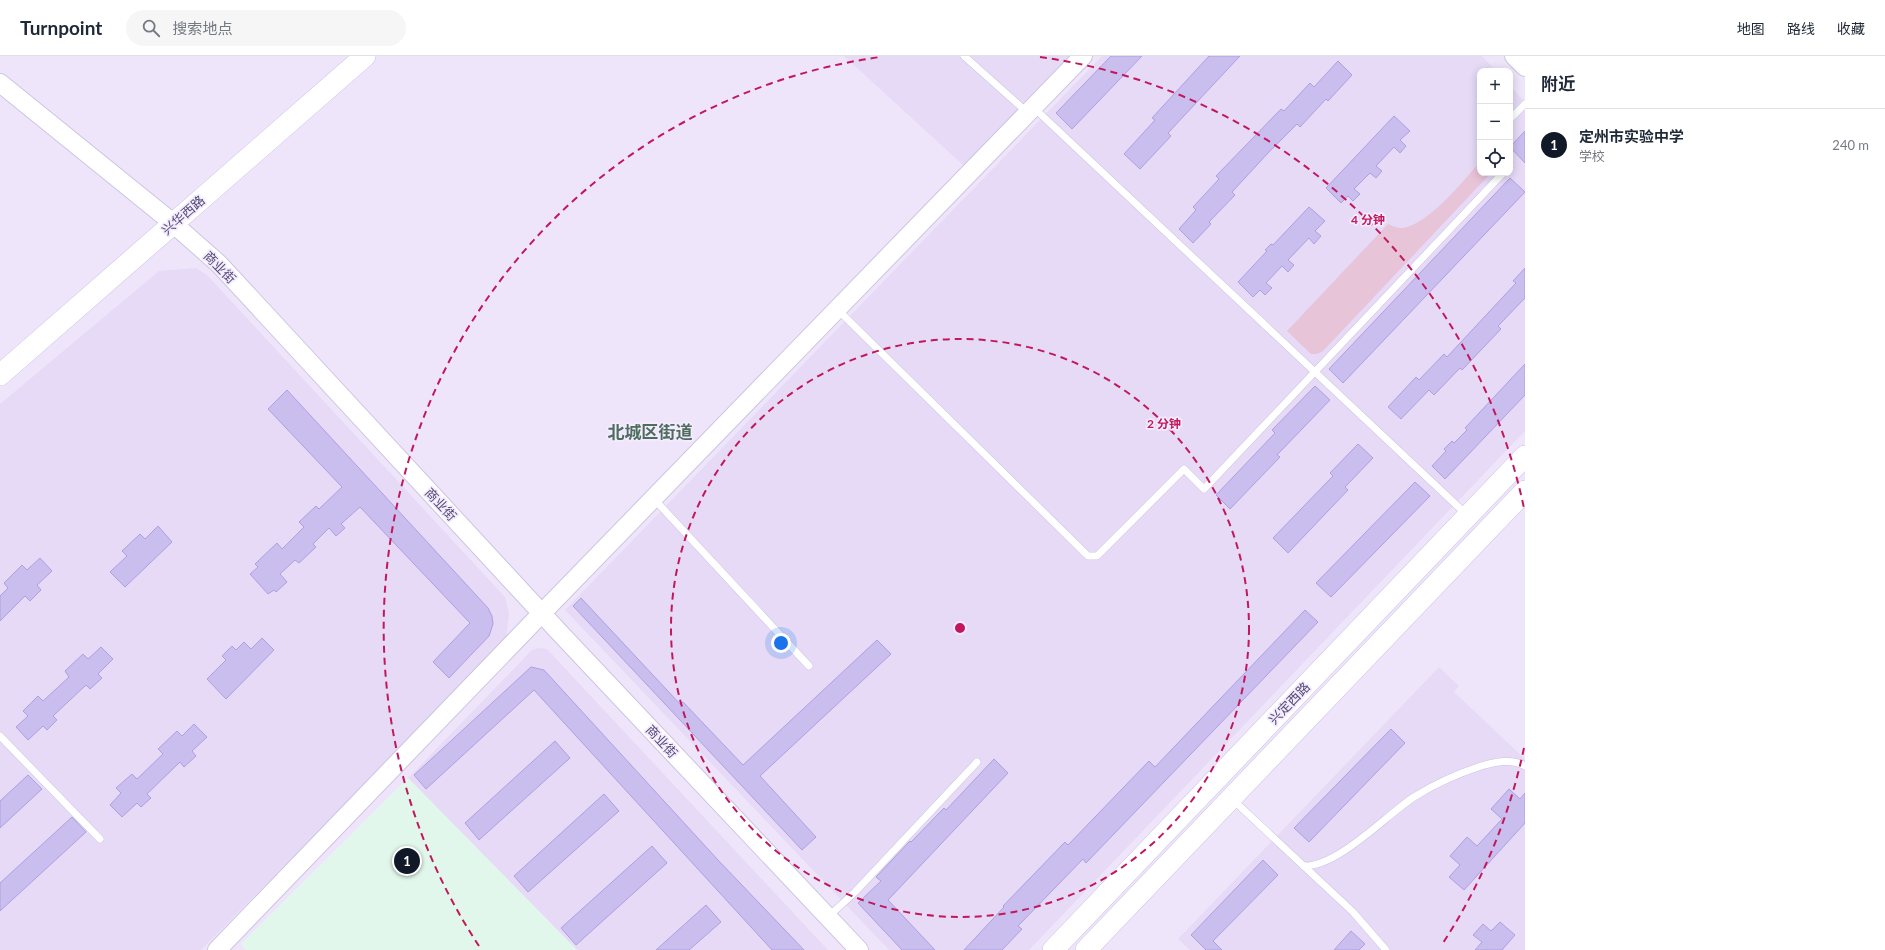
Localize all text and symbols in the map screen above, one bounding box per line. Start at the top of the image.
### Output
search box [126,10,406,46]
text: Turnpoint [20,16,102,39]
icon: search [140,17,162,39]
text: 搜索地点 [172,19,232,37]
text: 地图 [1737,20,1765,37]
text: 路线 [1787,20,1815,37]
text: 收藏 [1837,20,1865,37]
map controls [1477,68,1513,176]
button: + [1477,68,1513,104]
text: 附近 [1541,73,1575,94]
button: − [1477,104,1513,140]
text: 定州市实验中学 [1579,127,1684,145]
text: 1 [1550,137,1558,153]
text: 240 m [1832,137,1869,153]
button: locate [1477,140,1513,176]
text: 学校 [1579,148,1605,164]
street label: 兴华西路 [158,192,208,238]
text: 4 分钟 [1351,212,1385,227]
street label: 商业街 [201,248,239,286]
text: 2 分钟 [1147,416,1181,431]
district label: 北城区街道 [608,421,693,442]
street label: 商业街 [422,484,460,524]
centre of rings [953,621,967,635]
your location [771,633,791,653]
street label: 兴定西路 [1265,679,1313,727]
street label: 商业街 [643,721,681,761]
pin: 1 [394,846,420,876]

